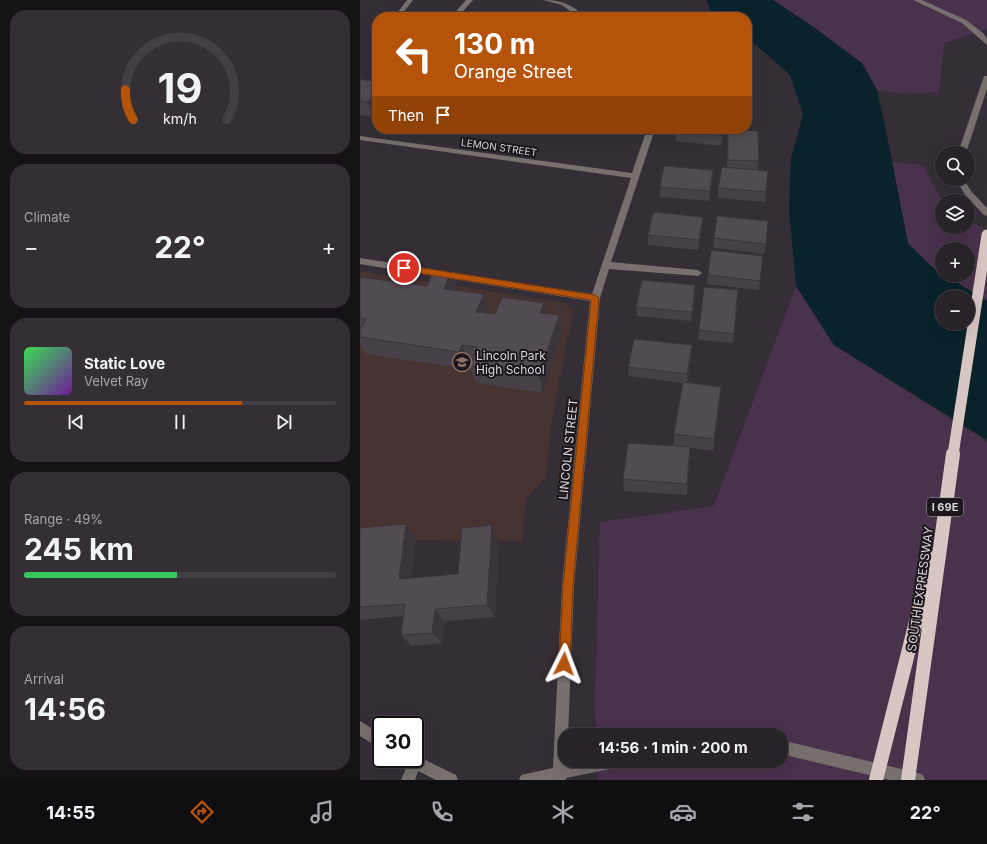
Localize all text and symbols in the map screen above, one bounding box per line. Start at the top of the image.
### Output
text: 130 m [454,27,535,61]
icon: left [388,28,440,80]
text: Orange Street [454,61,573,82]
text: 19 [158,63,202,113]
icon: arrive [432,104,454,126]
text: Then [388,106,424,125]
text: km/h [163,110,197,127]
street label: LEMON STREET [460,136,538,158]
map controls [935,146,975,330]
button: search [935,146,975,186]
button: layers [935,194,975,234]
text: Climate [24,209,70,225]
text: 22° [154,229,206,265]
text: − [24,234,39,260]
text: + [321,234,336,260]
button: + [935,242,975,282]
pin [387,251,421,285]
icon: arrive [393,257,415,279]
button: − [935,290,975,330]
place label: Lincoln Park High School [476,348,546,377]
school or university icon: Lincoln Park High School [451,351,473,373]
text: Static Love [84,354,165,373]
text: Velvet Ray [84,373,148,389]
street label: LINCOLN STREET [555,397,581,500]
icon: previous [65,411,87,433]
icon: pause [169,411,191,433]
icon: next [273,411,295,433]
road number: I 69E [927,498,963,516]
text: Range · 49% [24,511,103,527]
street label: SOUTH EXPRESSWAY [904,526,936,652]
text: 245 km [24,531,134,567]
position arrow [543,643,585,685]
text: Arrival [24,671,64,687]
text: 14:56 [24,691,106,727]
speed limit sign: 30 [372,716,424,768]
text: 14:56 · 1 min · 200 m [598,738,748,757]
icon: directions [188,798,216,826]
icon: music [308,798,336,826]
icon: phone [428,798,456,826]
icon: climate [549,798,577,826]
icon: car [669,798,697,826]
icon: filters [789,798,817,826]
text: 14:55 [46,802,95,823]
text: 22° [910,802,941,823]

